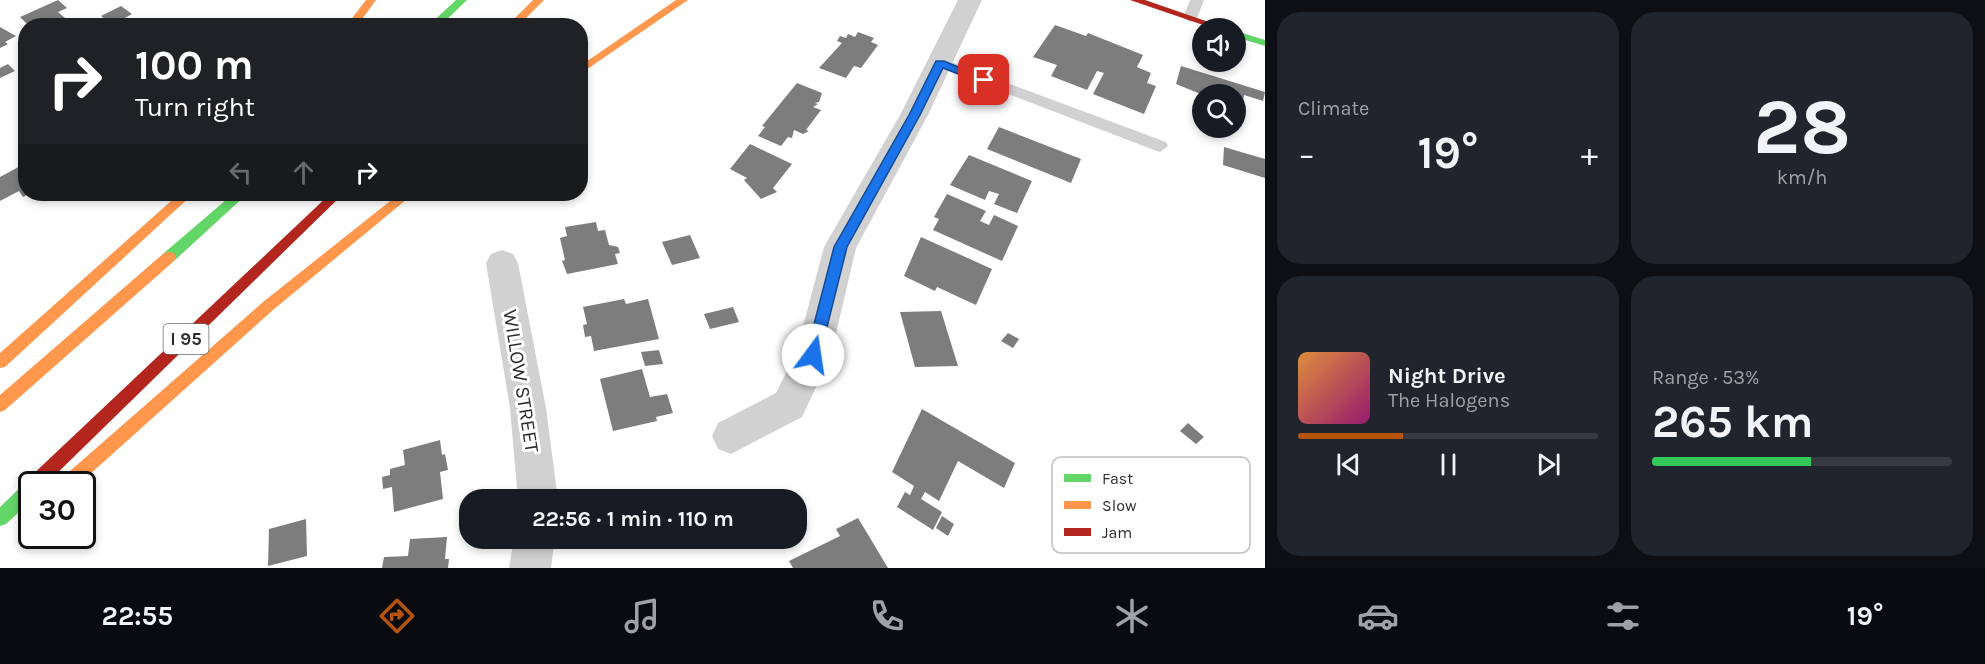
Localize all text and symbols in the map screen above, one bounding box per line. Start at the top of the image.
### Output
map controls [1192,18,1246,138]
button: sound [1192,18,1246,72]
text: 100 m [135,40,254,90]
icon: right [36,42,114,120]
pin [958,54,1009,105]
icon: arrive [967,63,1000,96]
text: 28 [1753,81,1851,173]
button: search [1192,84,1246,138]
text: Turn right [135,91,255,123]
text: Climate [1298,97,1369,120]
text: 19° [1418,127,1478,179]
text: − [1298,135,1315,173]
text: + [1581,135,1598,173]
icon: left [224,156,257,189]
icon: ahead [287,156,320,189]
icon: right [350,156,383,189]
text: km/h [1777,166,1827,189]
street label: WILLOW STREET [498,308,544,454]
position arrow [781,323,845,387]
road number: I 95 [164,324,208,354]
text: Night Drive [1388,363,1506,389]
text: Range · 53% [1652,366,1760,389]
text: The Halogens [1388,389,1510,412]
text: 265 km [1652,396,1813,448]
icon: previous [1332,448,1365,481]
icon: pause [1432,448,1465,481]
icon: next [1532,448,1565,481]
legend [1052,457,1250,553]
text: Fast [1102,469,1133,488]
speed limit sign: 30 [18,471,96,549]
text: Slow [1102,496,1137,515]
text: 22:56 · 1 min · 110 m [532,506,734,532]
text: Jam [1102,523,1132,542]
icon: directions [376,595,418,637]
icon: music [621,595,663,637]
icon: phone [866,595,908,637]
icon: climate [1111,595,1153,637]
icon: car [1357,595,1399,637]
icon: filters [1602,595,1644,637]
text: 22:55 [102,600,173,632]
text: 19° [1847,600,1883,632]

